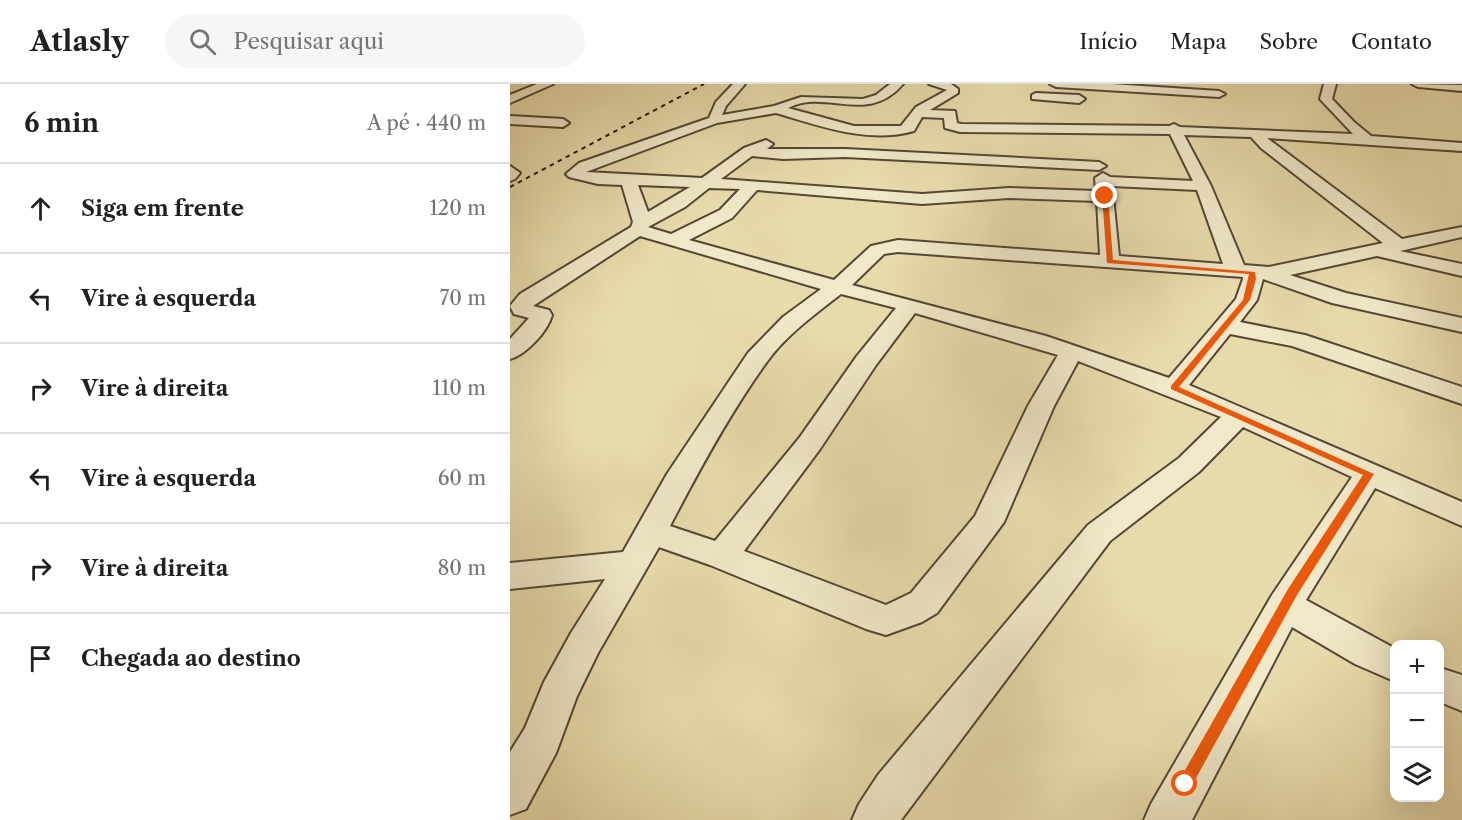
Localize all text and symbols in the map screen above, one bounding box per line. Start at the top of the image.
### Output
search box [165,14,585,68]
text: Atlasly [30,24,129,58]
icon: search [186,25,219,58]
text: Pesquisar aqui [234,28,384,55]
text: Início [1080,29,1137,54]
text: Mapa [1170,29,1227,54]
text: Sobre [1260,29,1318,54]
text: Contato [1351,29,1432,54]
text: 6 min [24,107,99,139]
text: A pé · 440 m [367,111,486,135]
route end [1091,182,1117,208]
icon: ahead [24,192,57,225]
text: Siga em frente [81,195,244,222]
text: 120 m [429,196,486,220]
icon: left [24,282,57,315]
text: Vire à esquerda [81,285,256,312]
text: 70 m [440,286,486,310]
icon: right [24,372,57,405]
text: Vire à direita [81,375,228,402]
text: 110 m [433,376,486,400]
icon: left [24,462,57,495]
text: Vire à esquerda [81,465,256,492]
text: 60 m [438,466,486,490]
icon: right [24,552,57,585]
text: Vire à direita [81,555,228,582]
text: 80 m [438,556,486,580]
map controls [1390,640,1444,802]
button: + [1390,640,1444,694]
icon: arrive [24,642,57,675]
text: Chegada ao destino [81,645,301,672]
button: − [1390,694,1444,748]
button: layers [1390,748,1444,802]
route start [1171,770,1197,796]

